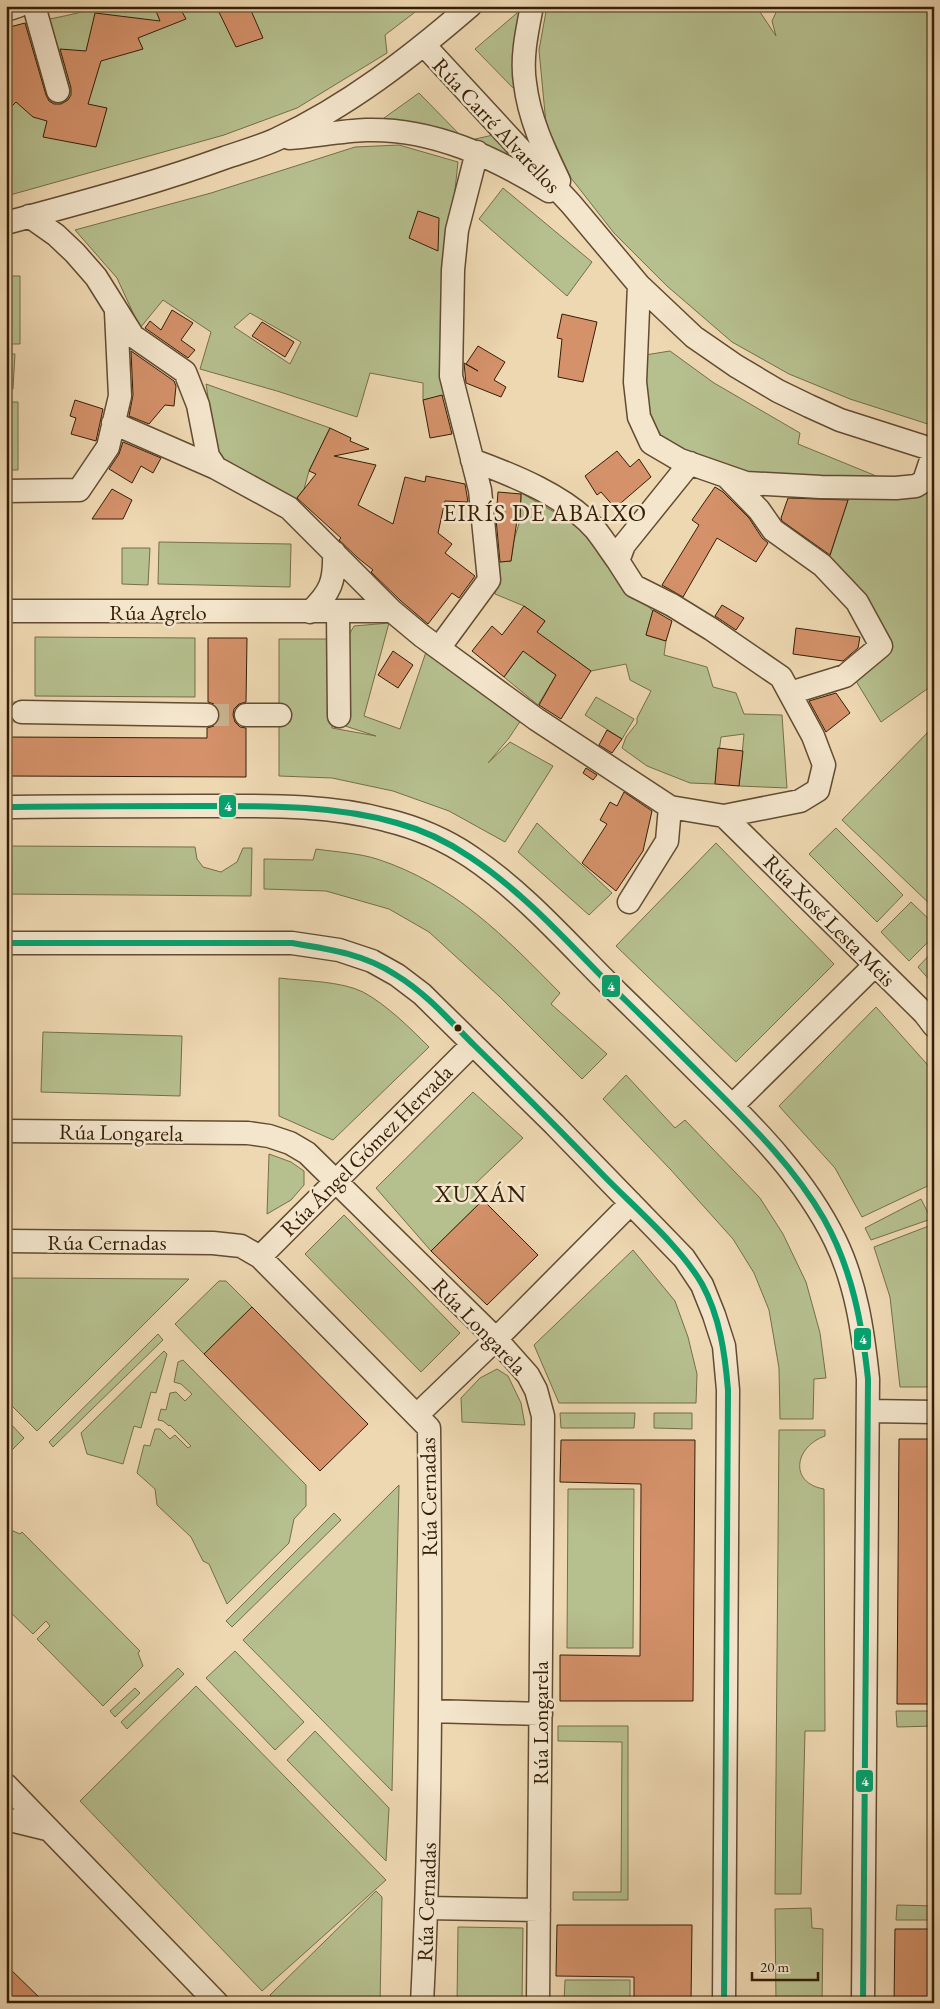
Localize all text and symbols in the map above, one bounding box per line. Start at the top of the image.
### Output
street label: Rúa Carré Alvarellos [426,51,567,199]
district label: EIRÍS DE ABAIXO [443,497,647,528]
street label: Rúa Agrelo [109,598,207,627]
line badge: 4 [218,794,237,818]
text: 4 [224,797,232,815]
street label: Rúa Xosé Lesta Meis [757,848,902,993]
line badge: 4 [601,974,621,998]
text: 4 [607,977,615,995]
unlabelled marker [453,1023,463,1033]
street label: Rúa Ángel Gómez Hervada [274,1058,459,1243]
street label: Rúa Longarela [59,1117,184,1148]
district label: XUXÁN [434,1178,527,1209]
street label: Rúa Cernadas [47,1228,167,1257]
street label: Rúa Longarela [426,1272,533,1381]
line badge: 4 [853,1327,872,1351]
text: 4 [859,1330,867,1348]
street label: Rúa Cernadas [413,1437,444,1557]
street label: Rúa Longarela [526,1661,555,1785]
line badge: 4 [855,1769,874,1793]
text: 4 [861,1772,869,1790]
street label: Rúa Cernadas [410,1842,443,1962]
scale bar [752,1949,819,1981]
text: 20 m [760,1957,789,1976]

